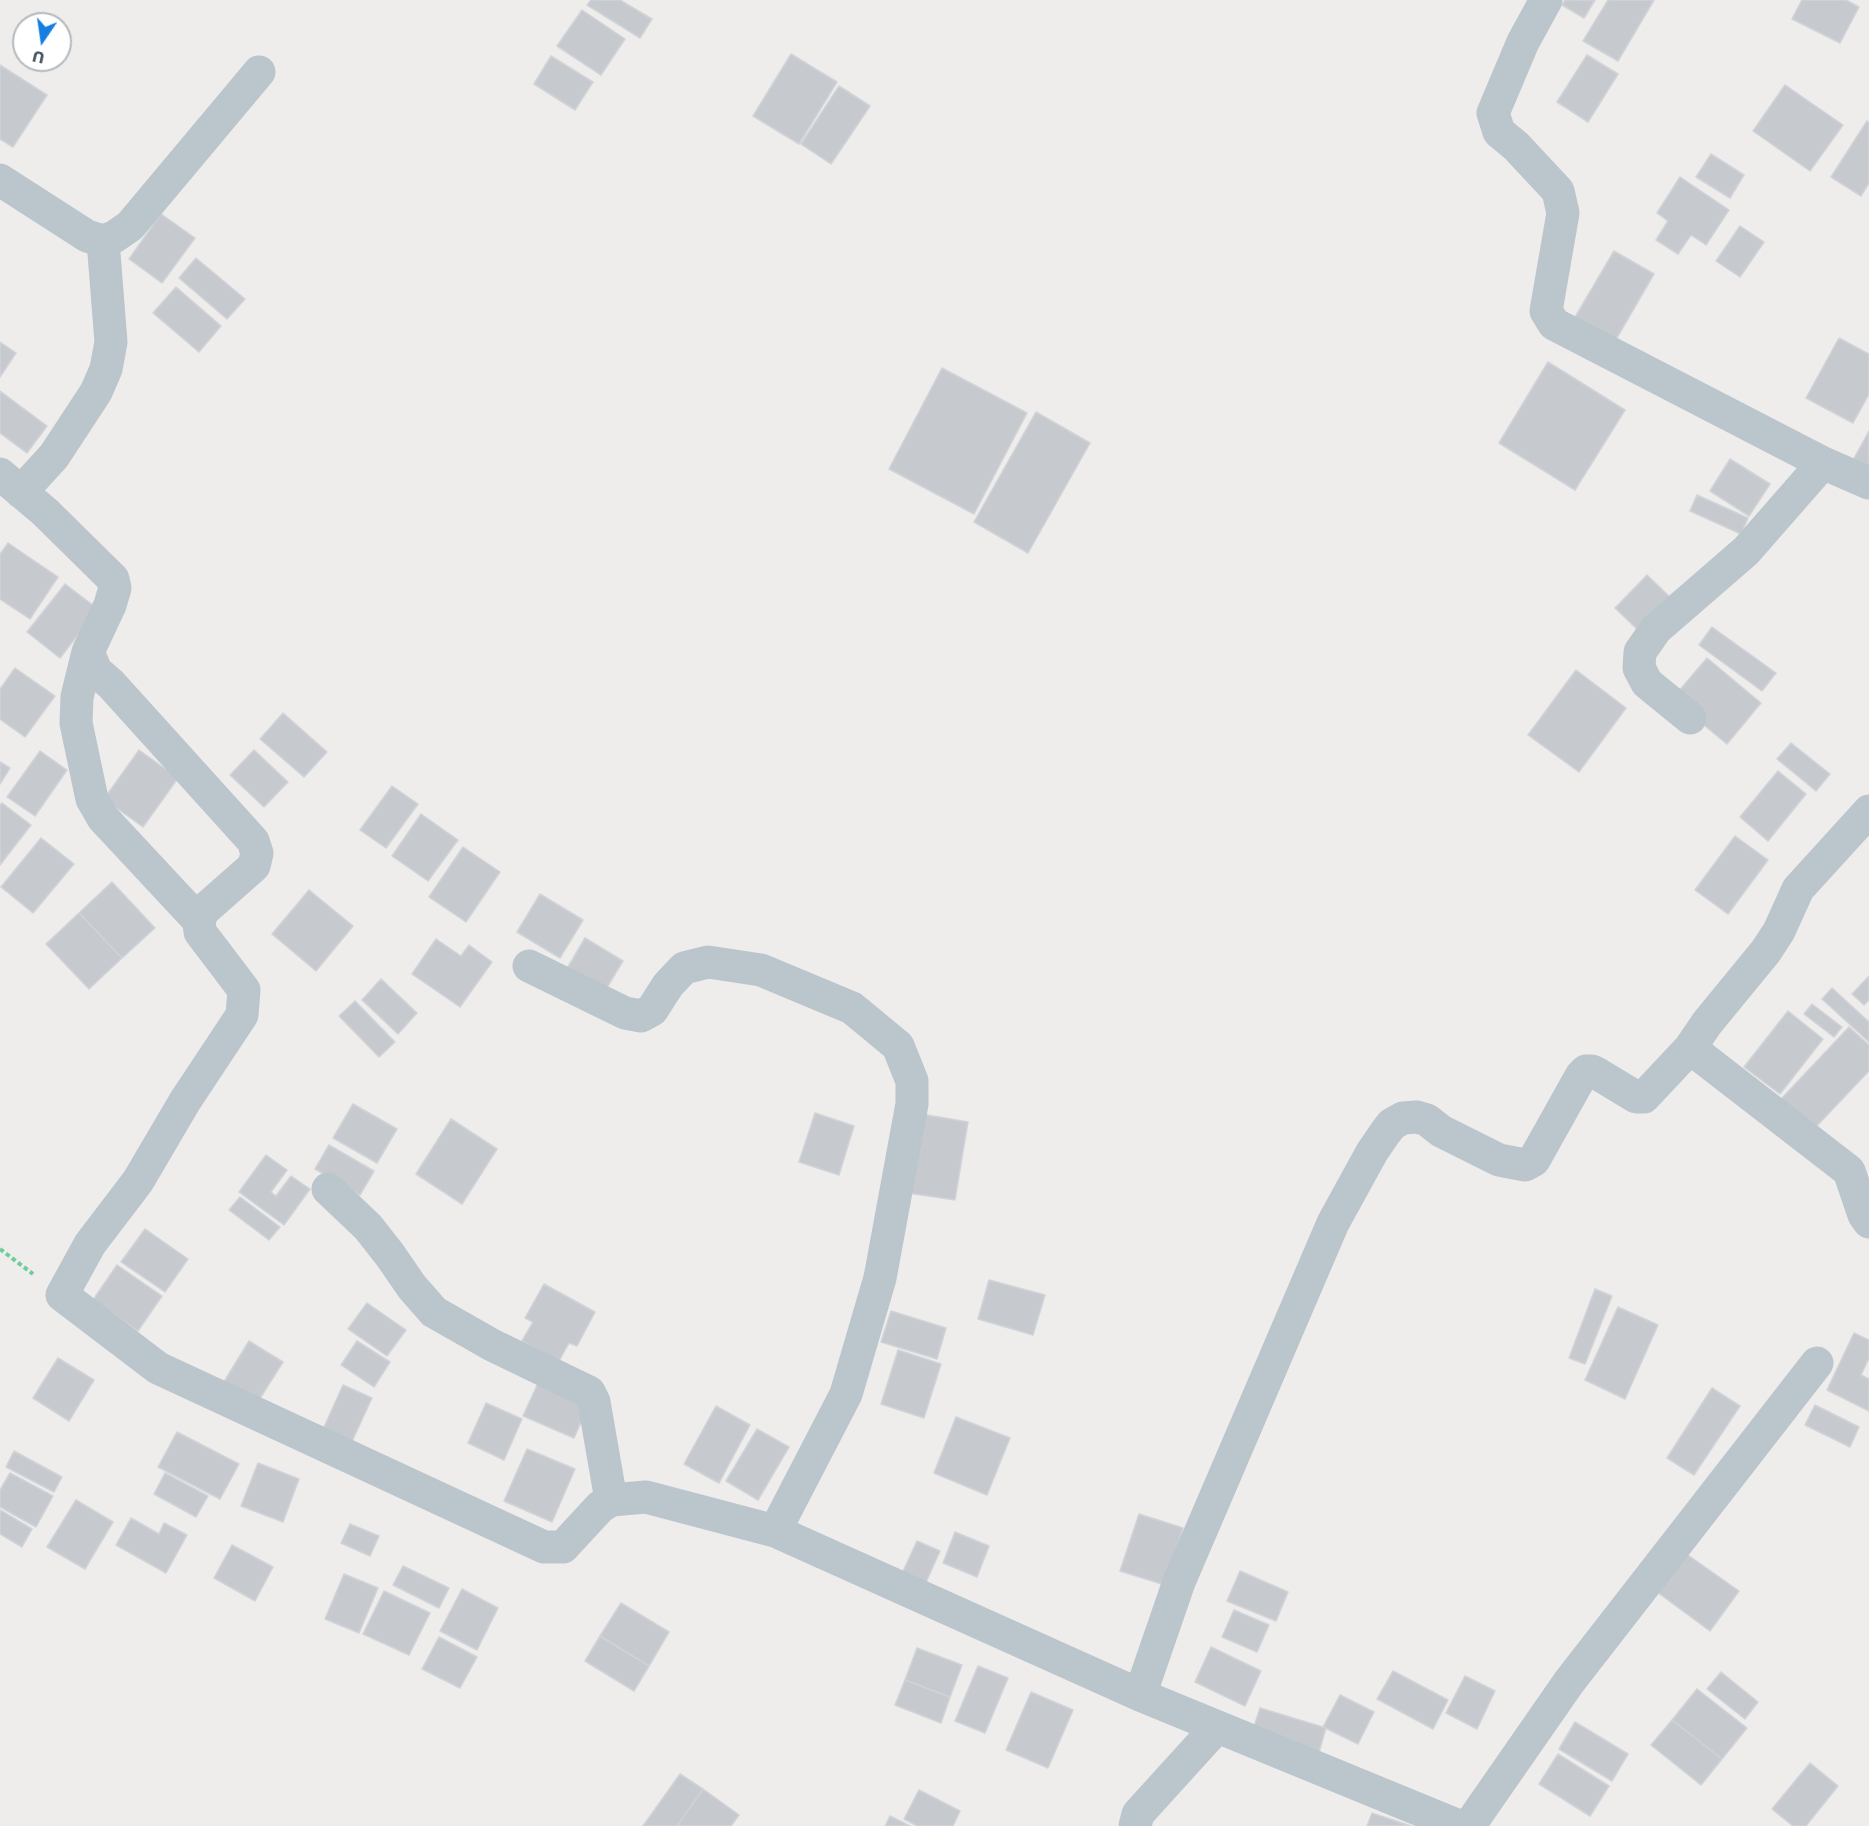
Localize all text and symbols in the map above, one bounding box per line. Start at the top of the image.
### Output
north arrow [12,12,72,72]
text: U [30,48,46,69]

